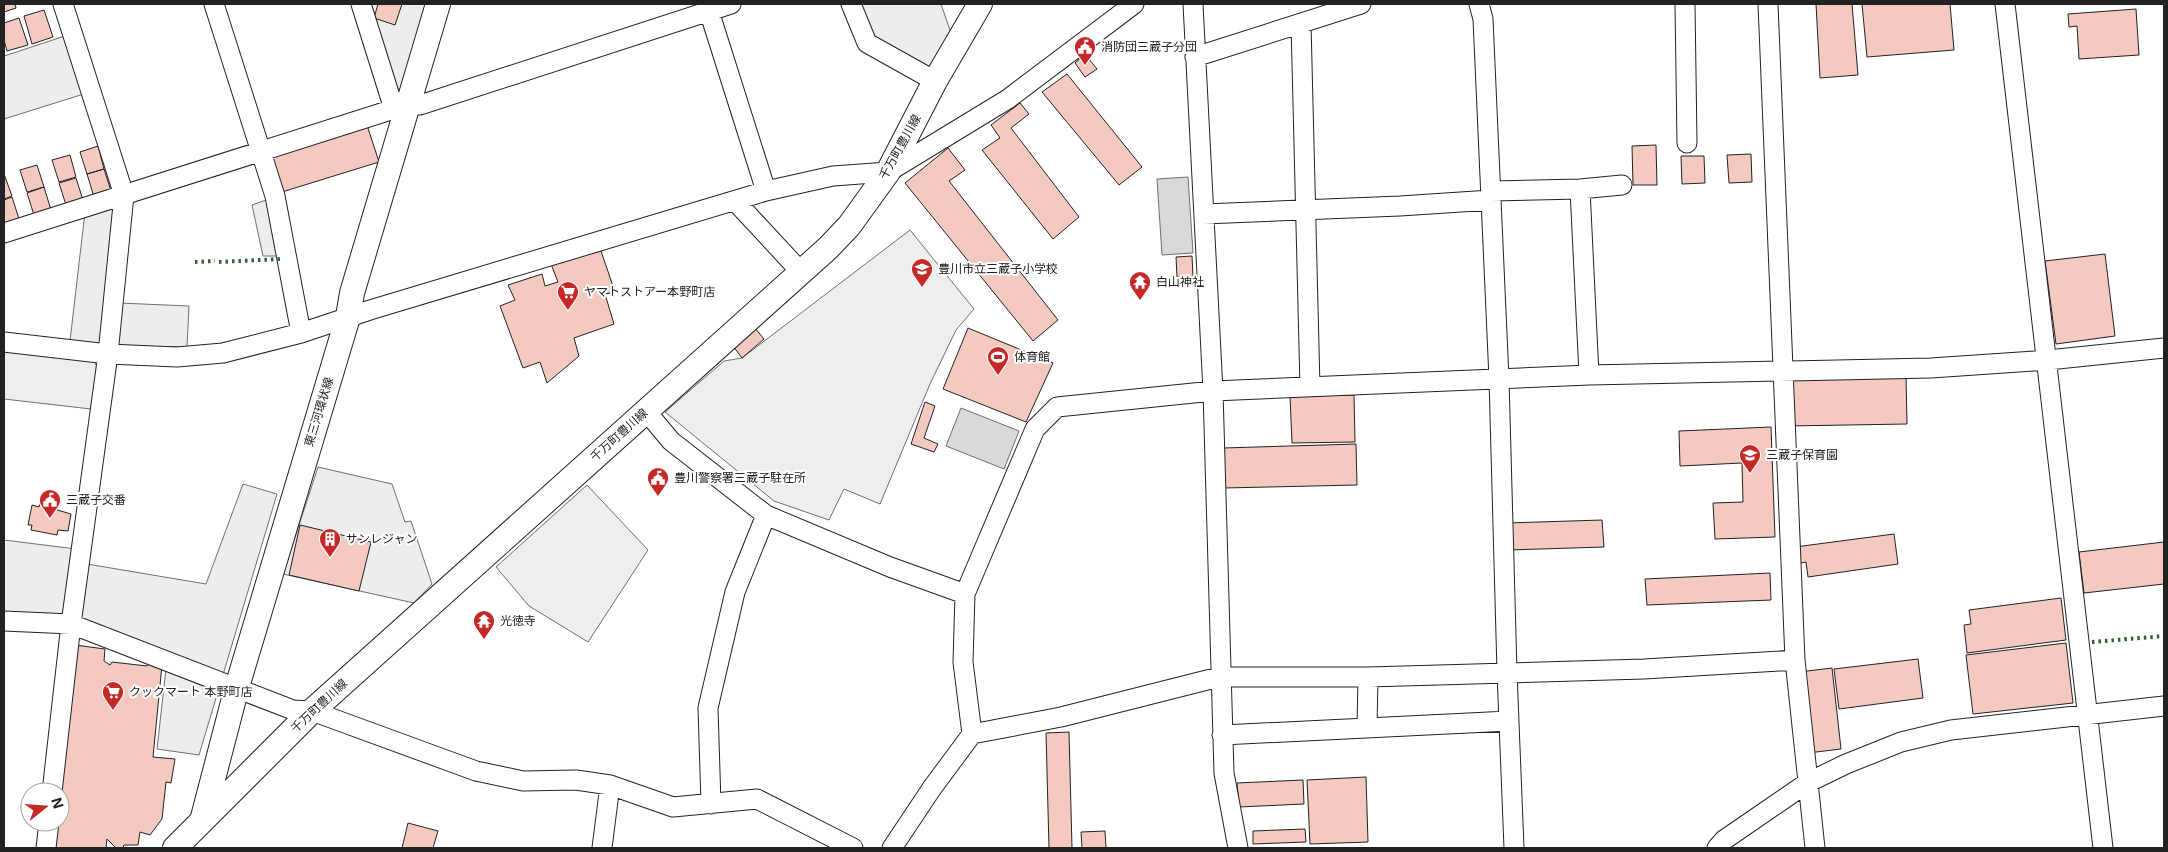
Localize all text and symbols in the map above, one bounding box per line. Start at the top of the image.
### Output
public building icon: 消防団三蔵子分団 [1073,35,1097,66]
place label: 消防団三蔵子分団 [1101,39,1197,54]
street label: 千万町豊川線 [876,112,924,182]
school or university icon: 豊川市立三蔵子小学校 [910,257,934,288]
place label: 豊川市立三蔵子小学校 [938,261,1058,276]
temple icon: 白山神社 [1128,270,1152,301]
place label: 白山神社 [1156,274,1204,289]
supermarket icon: ヤマトストアー本野町店 [556,280,580,311]
place label: ヤマトストアー本野町店 [584,284,715,299]
sports icon: 体育館 [986,345,1010,376]
place label: 体育館 [1014,349,1050,364]
street label: 東三河環状線 [301,375,336,448]
street label: 千万町豊川線 [587,405,650,464]
school or university icon: 三蔵子保育園 [1738,443,1762,474]
place label: 三蔵子保育園 [1766,447,1838,462]
public building icon: 豊川警察署三蔵子駐在所 [646,466,670,497]
place label: 豊川警察署三蔵子駐在所 [674,470,806,485]
public building icon: 三蔵子交番 [38,488,62,519]
place label: 三蔵子交番 [66,492,126,507]
building icon: サンレジャン [318,527,342,558]
place label: サンレジャン [346,531,417,546]
temple icon: 光徳寺 [472,609,496,640]
place label: 光徳寺 [500,613,536,628]
street label: 千万町豊川線 [287,676,350,736]
supermarket icon: クックマート 本野町店 [101,680,125,711]
place label: クックマート 本野町店 [129,684,252,699]
north arrow [20,782,70,832]
text: N [48,795,68,811]

